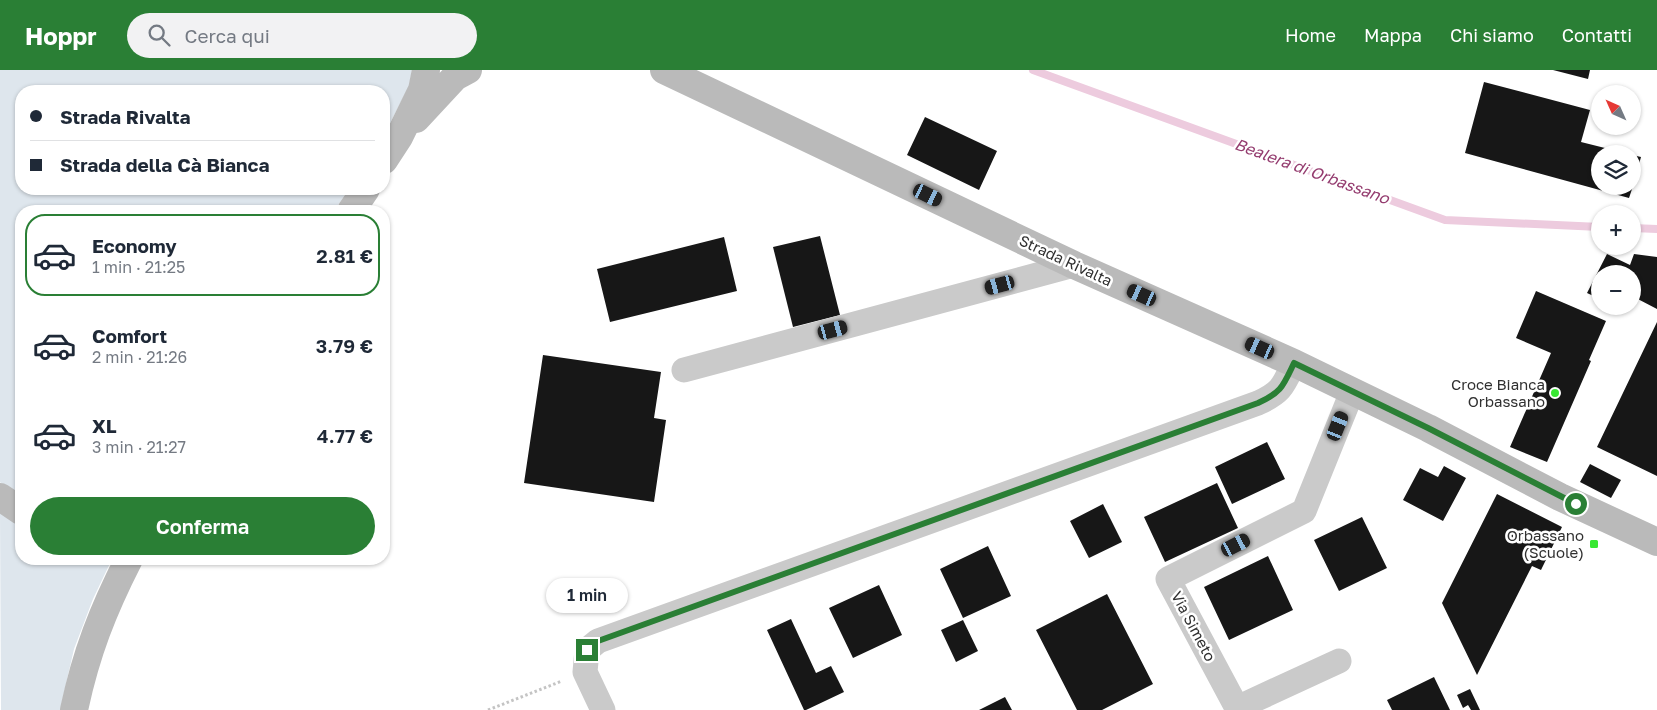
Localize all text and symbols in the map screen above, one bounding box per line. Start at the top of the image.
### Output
search box [127,13,477,58]
text: Hoppr [25,21,97,50]
icon: search [145,21,173,49]
text: Cerca qui [185,24,270,47]
text: Home [1285,24,1336,46]
text: Mappa [1364,24,1422,46]
text: Chi siamo [1450,24,1534,46]
text: Contatti [1562,24,1632,46]
north arrow [1591,85,1641,135]
map controls [1591,85,1641,315]
text: Strada Rivalta [60,105,191,128]
water label: Bealera di Orbassano [1232,134,1393,209]
button: layers [1591,145,1641,195]
text: Strada della Cà Bianca [60,153,269,176]
car [911,182,944,208]
button: + [1591,205,1641,255]
street label: Strada Rivalta [1017,231,1115,289]
icon: car [32,233,77,278]
text: Economy [92,234,177,257]
text: 2.81 € [316,244,373,267]
text: 1 min · 21:25 [92,257,185,277]
button: − [1591,265,1641,315]
car [983,274,1016,296]
car [1125,282,1158,308]
car [816,319,849,341]
icon: car [32,323,77,368]
text: Comfort [92,324,167,347]
text: 3.79 € [316,334,373,357]
car [1243,335,1276,361]
text: 2 min · 21:26 [92,347,187,367]
place label: Croce Bianca Orbassano [1451,375,1545,410]
marker: Croce Bianca Orbassano [1549,387,1561,399]
car [1325,409,1350,443]
icon: car [32,413,77,458]
text: XL [92,414,117,437]
text: 4.77 € [317,424,373,447]
text: 3 min · 21:27 [92,437,186,457]
route start [1565,493,1587,515]
button: Conferma [30,497,375,555]
place label: Orbassano (Scuole) [1507,526,1584,561]
car [1219,532,1252,558]
marker: Orbassano (Scuole) [1588,538,1600,550]
callout: 1 min [546,578,628,612]
text: 1 min [567,585,607,605]
street label: Via Simeto [1168,588,1220,664]
route end [576,639,598,661]

